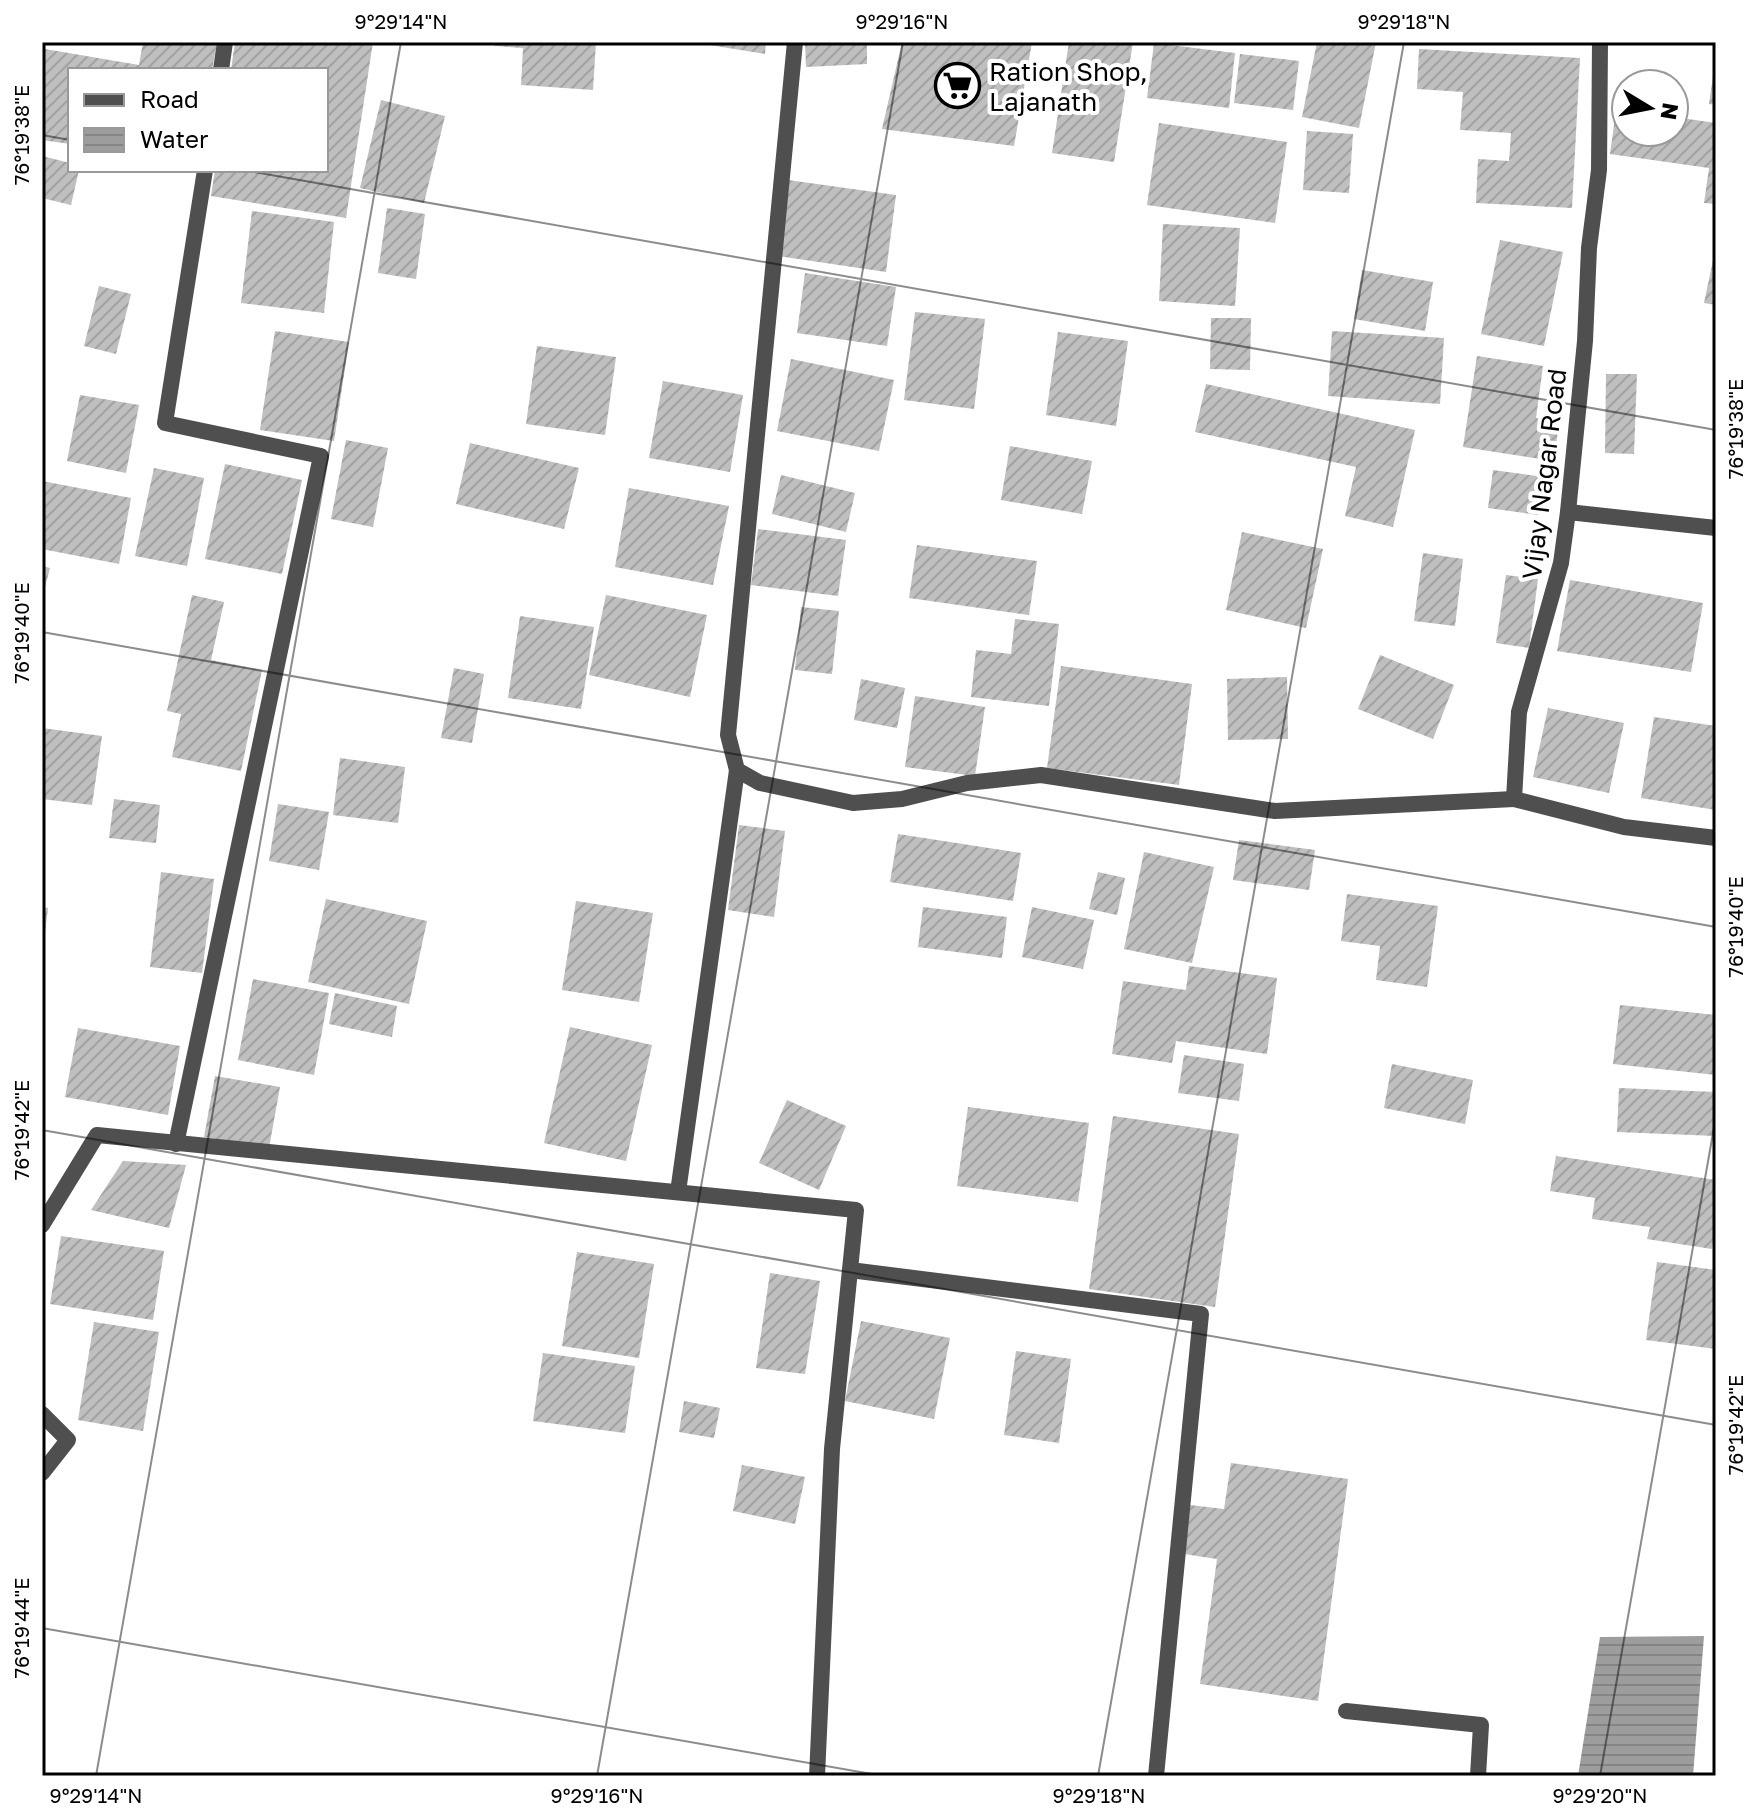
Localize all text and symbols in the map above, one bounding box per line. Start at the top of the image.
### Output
text: 9°29'14"N [355,9,447,33]
text: 9°29'16"N [856,9,948,33]
text: 9°29'18"N [1358,9,1450,33]
place label: Ration Shop, Lajanath [989,56,1148,117]
supermarket icon: Ration Shop, Lajanath [934,62,982,110]
legend [68,68,328,172]
north arrow [1610,68,1690,148]
text: Road [140,84,199,113]
text: 76°19'38"E [9,85,33,185]
text: N [1655,101,1685,122]
text: Water [140,124,208,153]
street label: Vijay Nagar Road [1516,367,1572,581]
text: 76°19'38"E [1723,379,1747,479]
text: 76°19'40"E [9,582,33,684]
text: 76°19'40"E [1723,876,1747,978]
text: 76°19'42"E [9,1080,33,1180]
text: 76°19'42"E [1723,1375,1747,1475]
text: 76°19'44"E [9,1577,33,1679]
text: 9°29'14"N [50,1783,142,1807]
text: 9°29'16"N [551,1783,643,1807]
text: 9°29'18"N [1053,1783,1145,1807]
text: 9°29'20"N [1553,1783,1648,1807]

